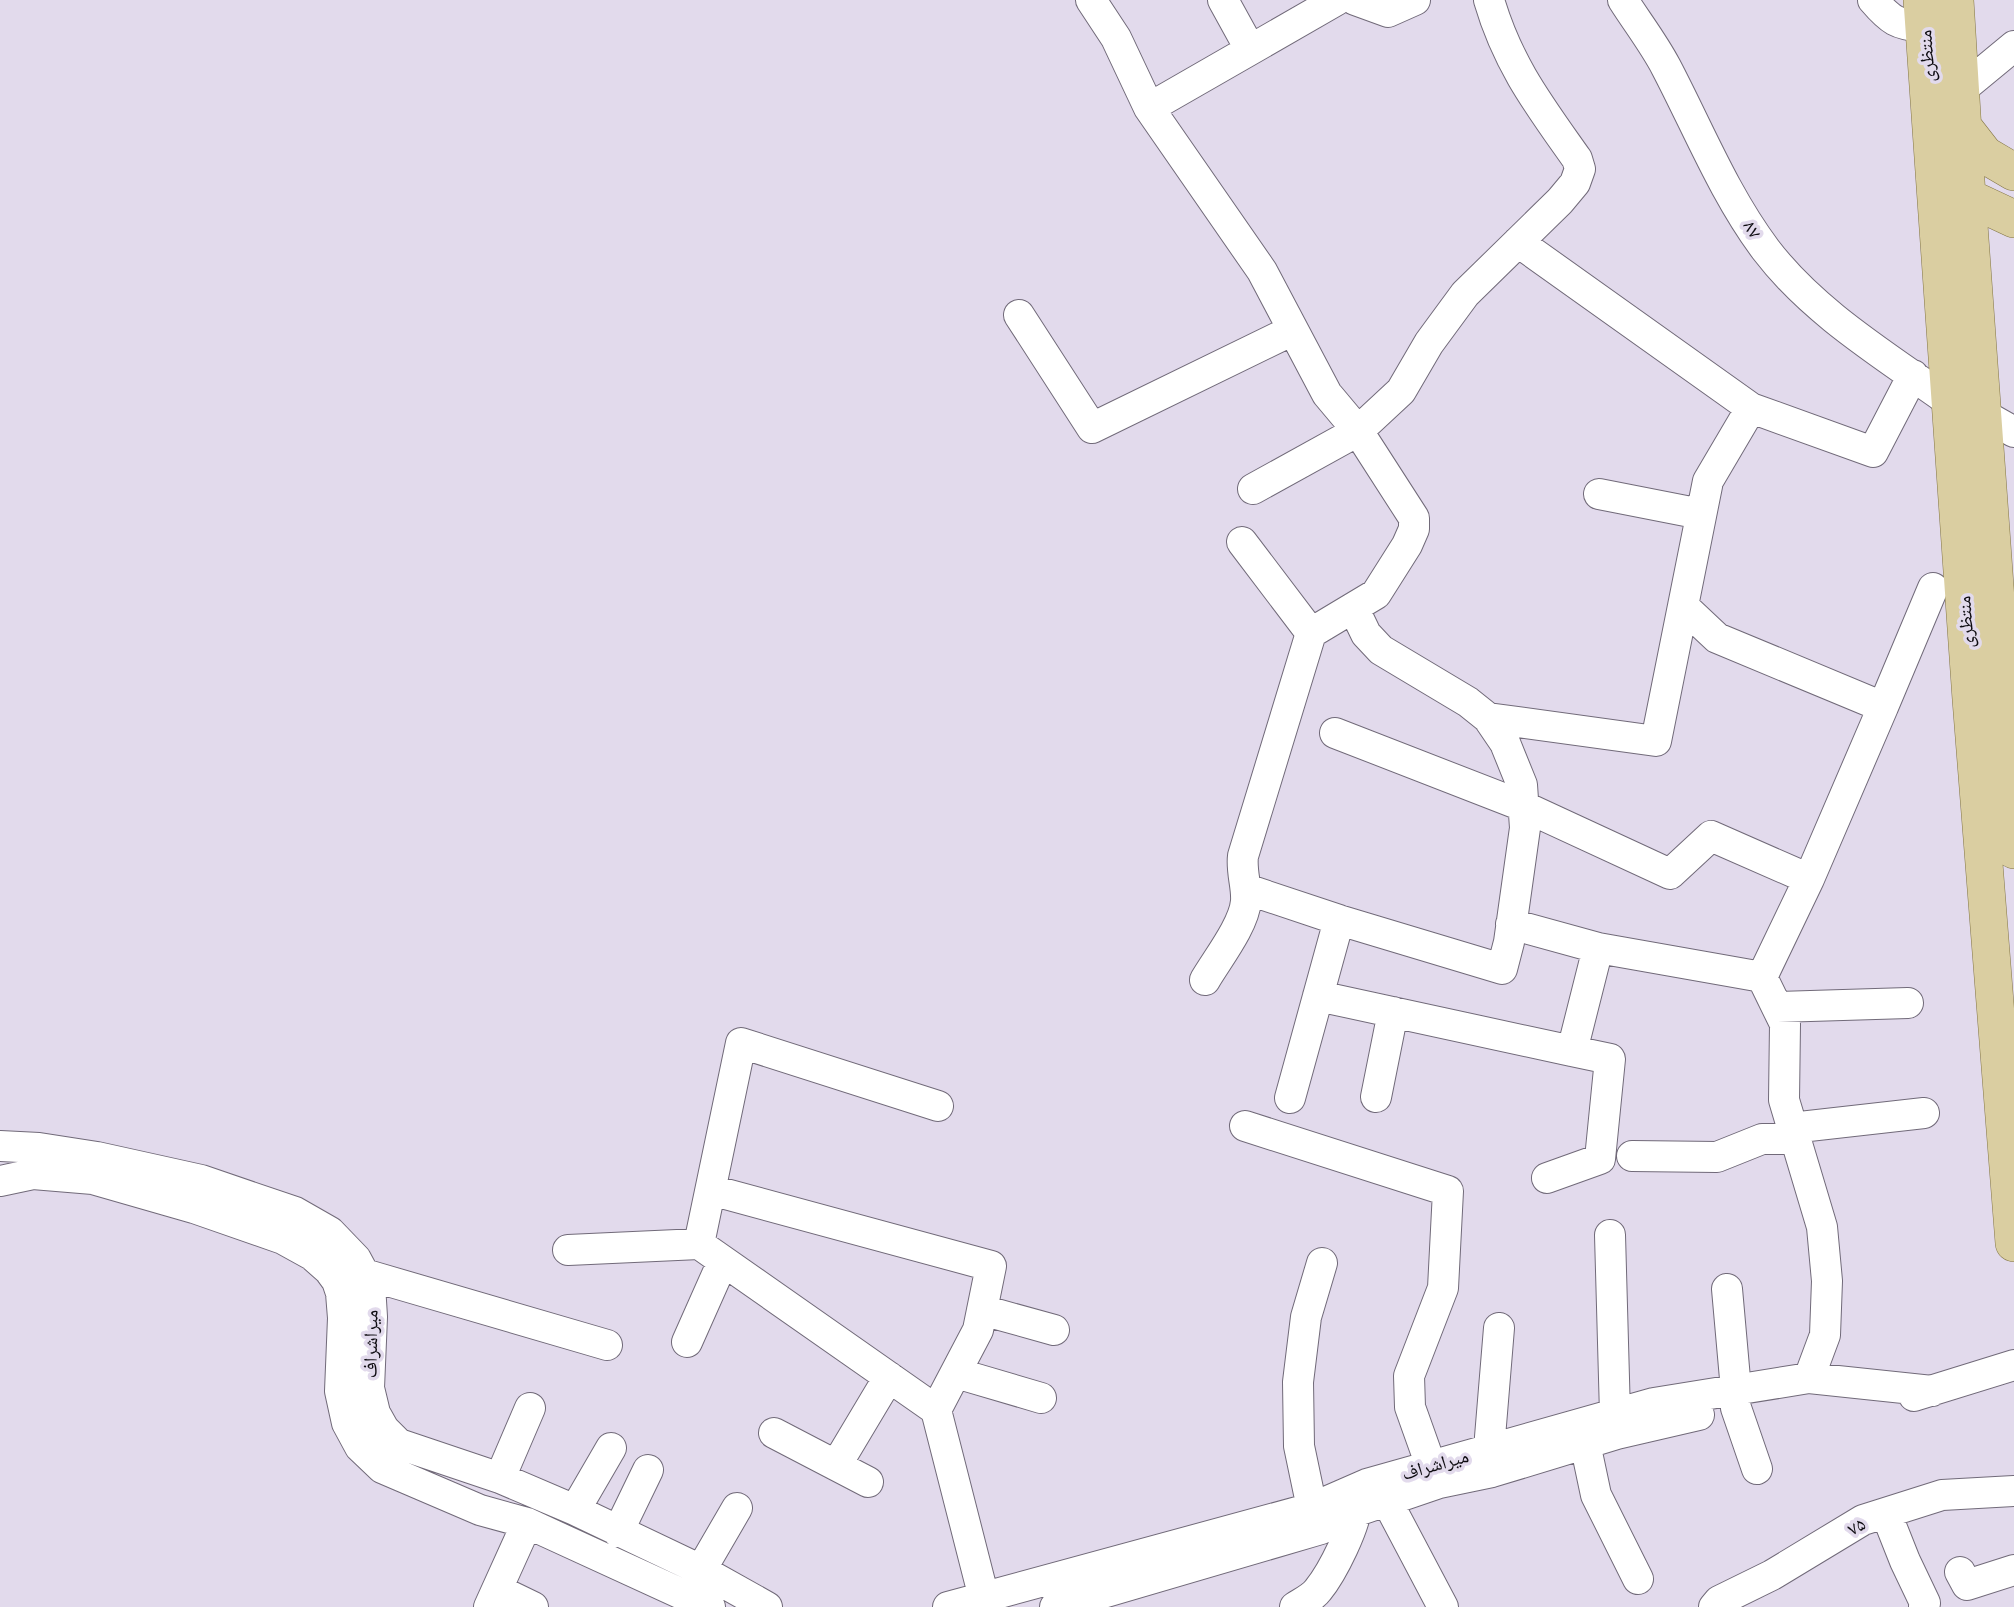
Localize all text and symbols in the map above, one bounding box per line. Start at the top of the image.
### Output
street label: منتظری [1913,29,1940,83]
street label: ۸۷ [1738,216,1767,243]
street label: منتظری [1952,595,1979,649]
street label: میراشراف [358,1310,383,1378]
street label: میراشراف [1399,1444,1471,1485]
street label: ۷۵ [1843,1512,1869,1541]

